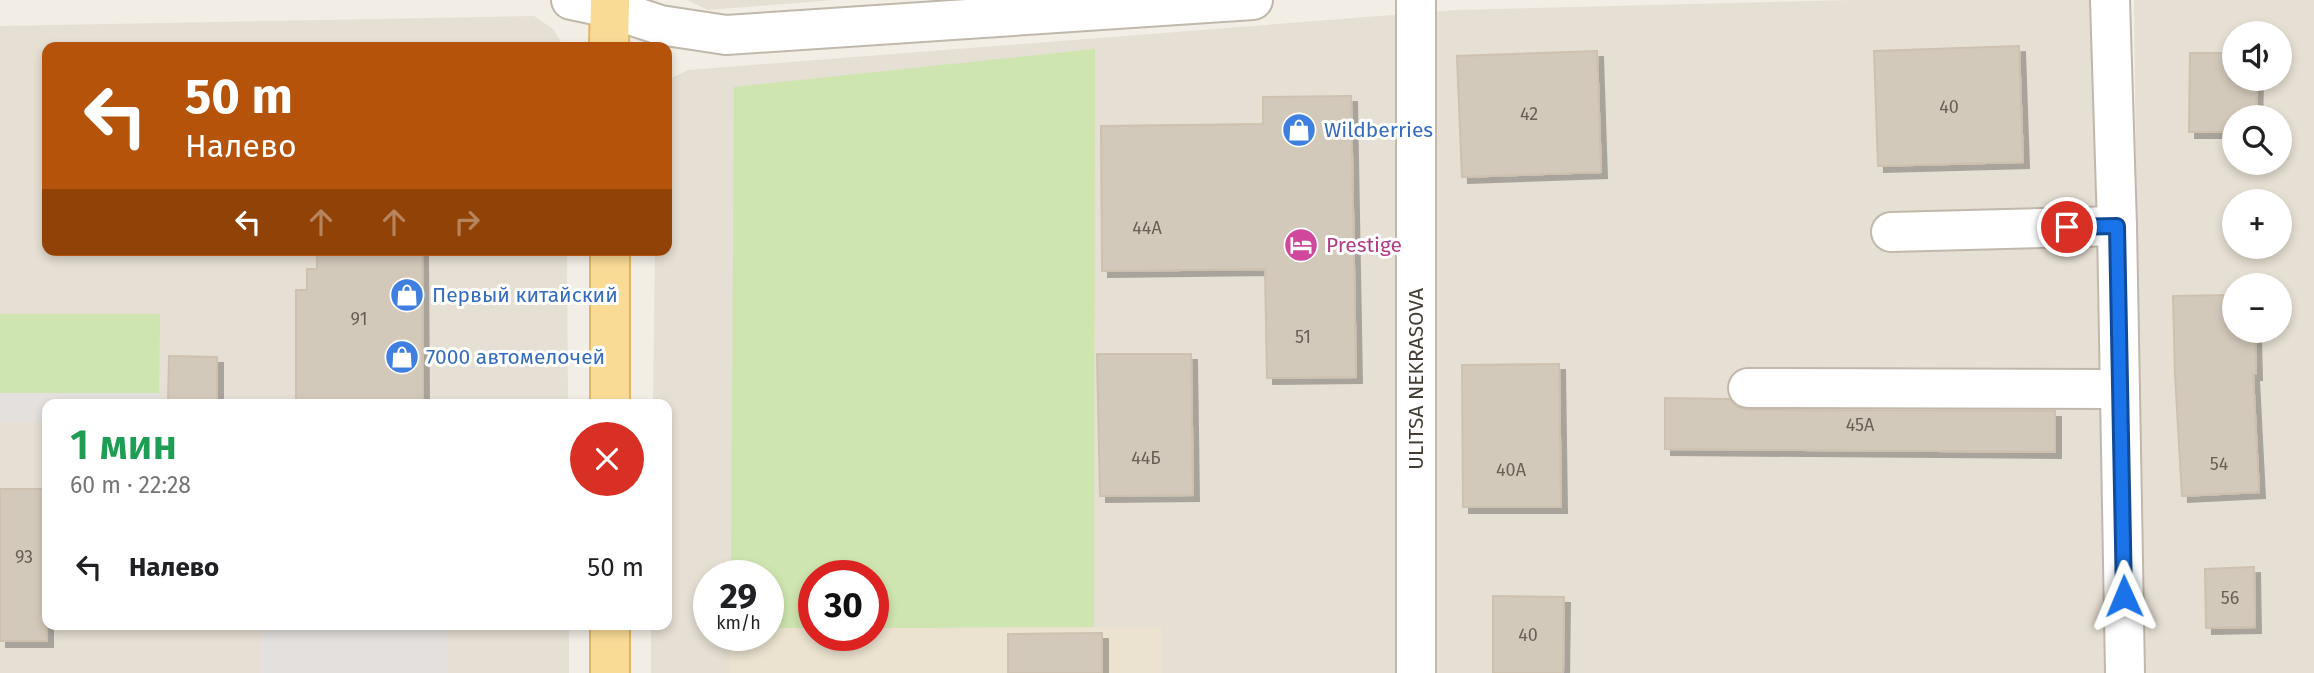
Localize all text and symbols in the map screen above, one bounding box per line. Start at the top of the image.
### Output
map controls [2222,21,2292,343]
button: sound [2222,21,2292,91]
text: 50 m [185,67,293,126]
icon: left [70,70,161,161]
house number: 40 [1939,96,1959,118]
house number: 42 [1520,103,1538,125]
button: search [2222,105,2292,175]
shop icon: Wildberries [1280,111,1318,149]
place label: Wildberries [1324,117,1433,143]
text: Налево [185,127,297,165]
button: + [2222,189,2292,259]
pin [2037,197,2097,257]
icon: left [229,203,267,241]
icon: ahead [302,203,340,241]
icon: ahead [375,203,413,241]
icon: right [448,203,486,241]
icon: arrive [2048,208,2086,246]
house number: 44А [1132,217,1162,239]
hotel icon: Prestige [1282,226,1320,264]
place label: Prestige [1326,232,1402,258]
button: − [2222,273,2292,343]
shop icon: Первый китайский [388,276,426,314]
place label: Первый китайский [432,282,618,308]
street label: ULITSA NEKRASOVA [1403,288,1429,470]
house number: 91 [351,308,367,330]
house number: 51 [1295,326,1311,348]
shop icon: 7000 автомелочей [383,338,421,376]
place label: 7000 автомелочей [426,344,605,370]
house number: 45А [1846,414,1875,436]
text: 1 мин [70,420,177,470]
button: close [570,422,644,496]
house number: 44Б [1131,447,1161,469]
house number: 54 [2210,453,2229,475]
house number: 40А [1496,459,1527,481]
text: 60 m · 22:28 [70,471,191,499]
house number: 93 [15,546,33,568]
icon: left [70,548,108,586]
text: Налево [129,552,219,583]
text: 50 m [587,552,644,583]
position arrow [2087,559,2161,633]
speed limit sign: 30 [798,560,889,651]
text: 29 [720,575,757,617]
house number: 56 [2221,587,2239,609]
text: km/h [716,612,761,634]
house number: 40 [1518,624,1538,646]

